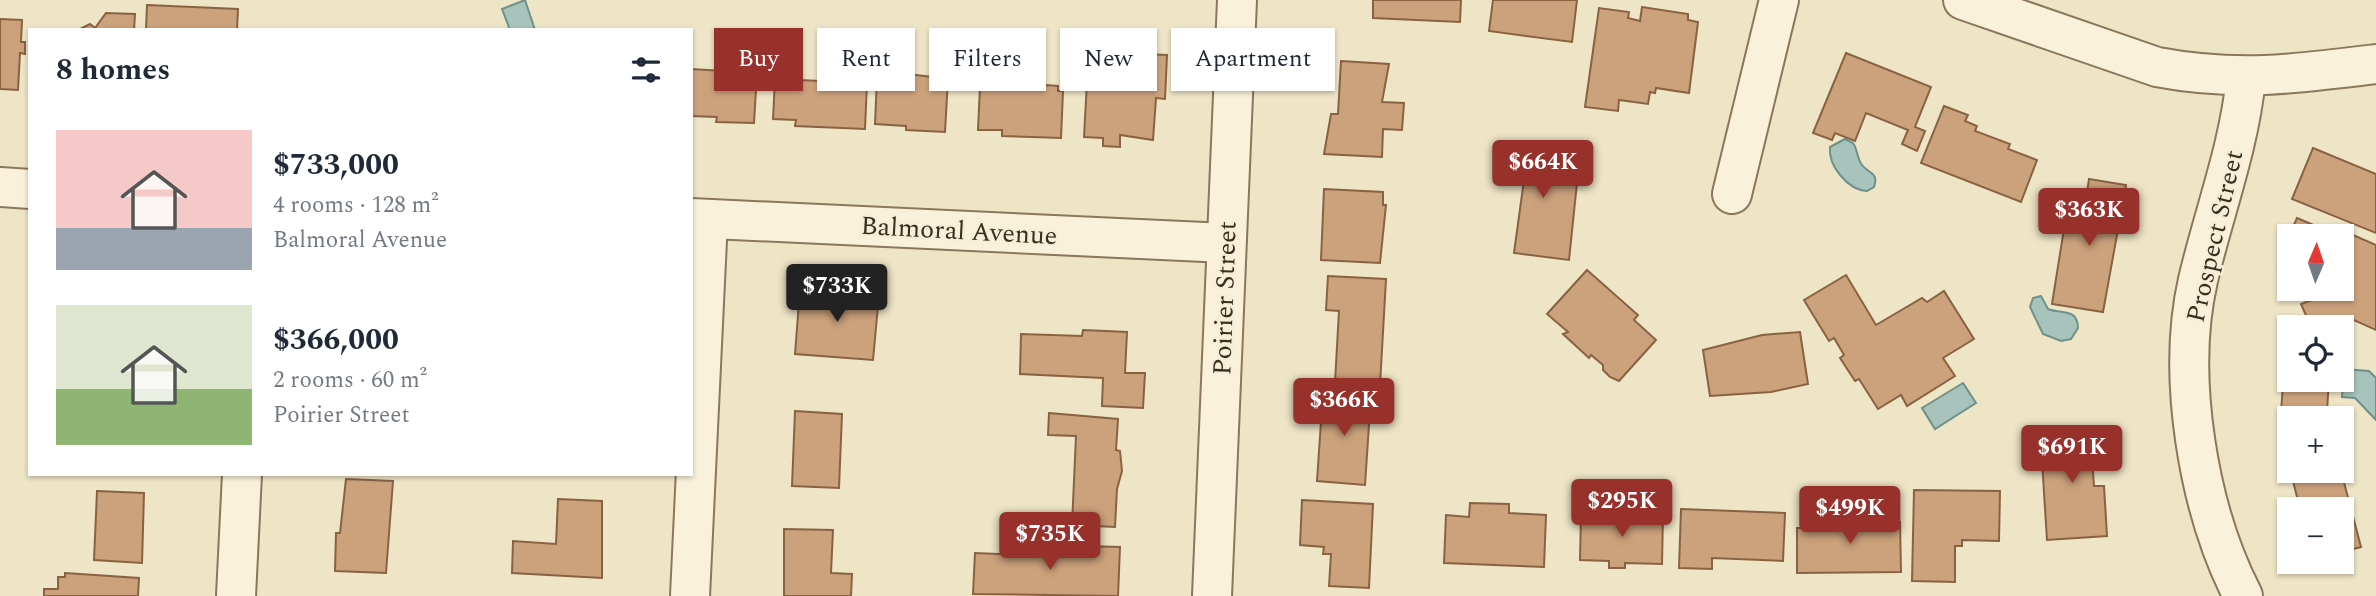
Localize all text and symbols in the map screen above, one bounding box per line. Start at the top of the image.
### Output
chip: Buy [714,28,803,91]
chip: Rent [817,28,915,91]
chip: Filters [929,28,1046,91]
chip: New [1060,28,1157,91]
chip: Apartment [1171,28,1335,91]
text: 8 homes [56,47,170,93]
icon: filters [627,51,665,89]
pin: $664K [1494,140,1592,200]
text: $733,000 [273,142,399,188]
text: $664K [1508,145,1578,180]
street label: Prospect Street [2176,146,2254,326]
icon: home [112,158,196,242]
text: 4 rooms · 128 m² [273,188,439,223]
pin: $363K [2040,188,2138,248]
text: $363K [2054,193,2124,228]
street label: Balmoral Avenue [860,206,1058,256]
street label: Poirier Street [1202,220,1248,376]
text: Balmoral Avenue [273,223,447,258]
north arrow [2277,224,2354,301]
map controls [2277,224,2354,574]
pin: $733K [788,264,886,324]
text: $733K [802,269,872,304]
button: locate [2277,315,2354,392]
text: $366,000 [273,317,399,363]
icon: home [112,333,196,417]
text: 2 rooms · 60 m² [273,363,427,398]
pin: $366K [1295,378,1393,438]
text: $366K [1309,383,1379,418]
text: Poirier Street [273,398,410,433]
button: + [2277,406,2354,483]
pin: $691K [2023,426,2121,485]
text: $691K [2037,430,2107,465]
pin: $295K [1573,480,1671,539]
text: $295K [1587,484,1657,519]
pin: $499K [1801,486,1899,546]
text: $499K [1815,491,1885,526]
button: − [2277,497,2354,574]
pin: $735K [1001,512,1099,572]
text: $735K [1015,517,1085,552]

